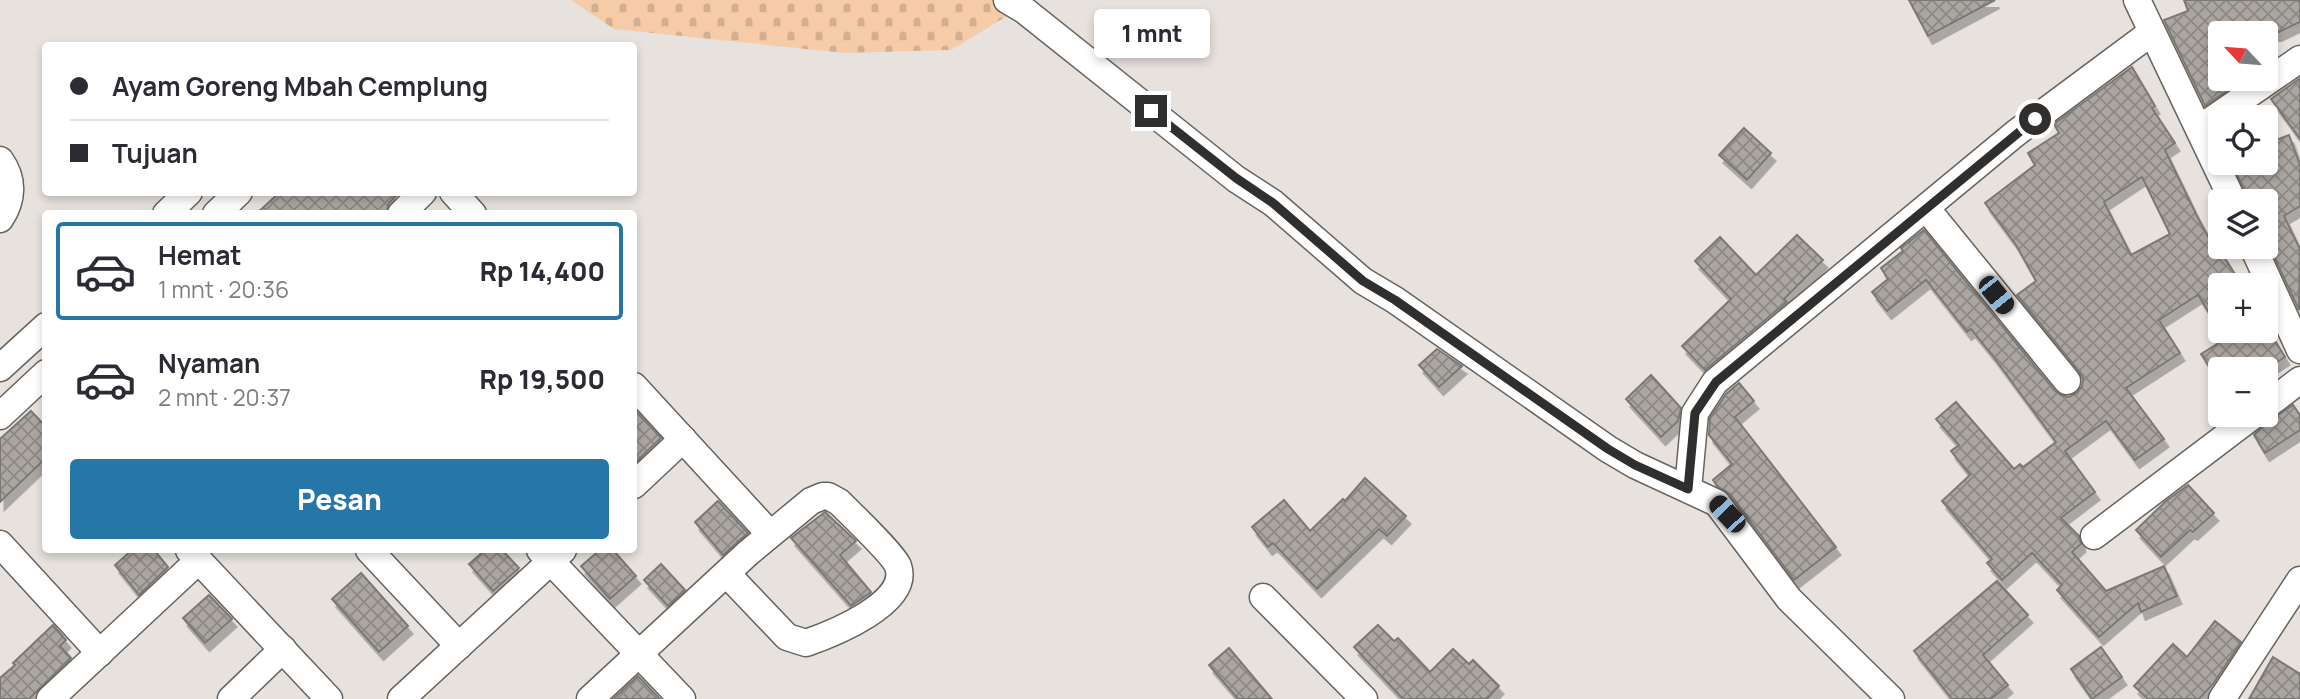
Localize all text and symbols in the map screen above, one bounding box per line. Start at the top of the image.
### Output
callout: 1 mnt [1093,10,1209,58]
text: 1 mnt [1122,17,1182,49]
north arrow [2208,21,2278,91]
map controls [2208,21,2278,427]
text: Ayam Goreng Mbah Cemplung [112,68,488,104]
route end [1135,95,1167,127]
route start [2019,103,2051,135]
button: locate [2208,105,2278,175]
text: Tujuan [112,135,198,171]
button: layers [2208,189,2278,259]
text: Hemat [158,237,242,273]
icon: car [74,240,137,303]
text: Rp 14,400 [480,253,605,289]
car [1975,272,2018,318]
text: 1 mnt · 20:36 [158,273,289,305]
button: + [2208,273,2278,343]
text: Nyaman [158,345,260,381]
icon: car [74,348,137,411]
button: − [2208,357,2278,427]
text: Rp 19,500 [480,361,605,397]
text: 2 mnt · 20:37 [158,381,291,413]
button: Pesan [70,459,609,539]
car [1705,491,1750,537]

